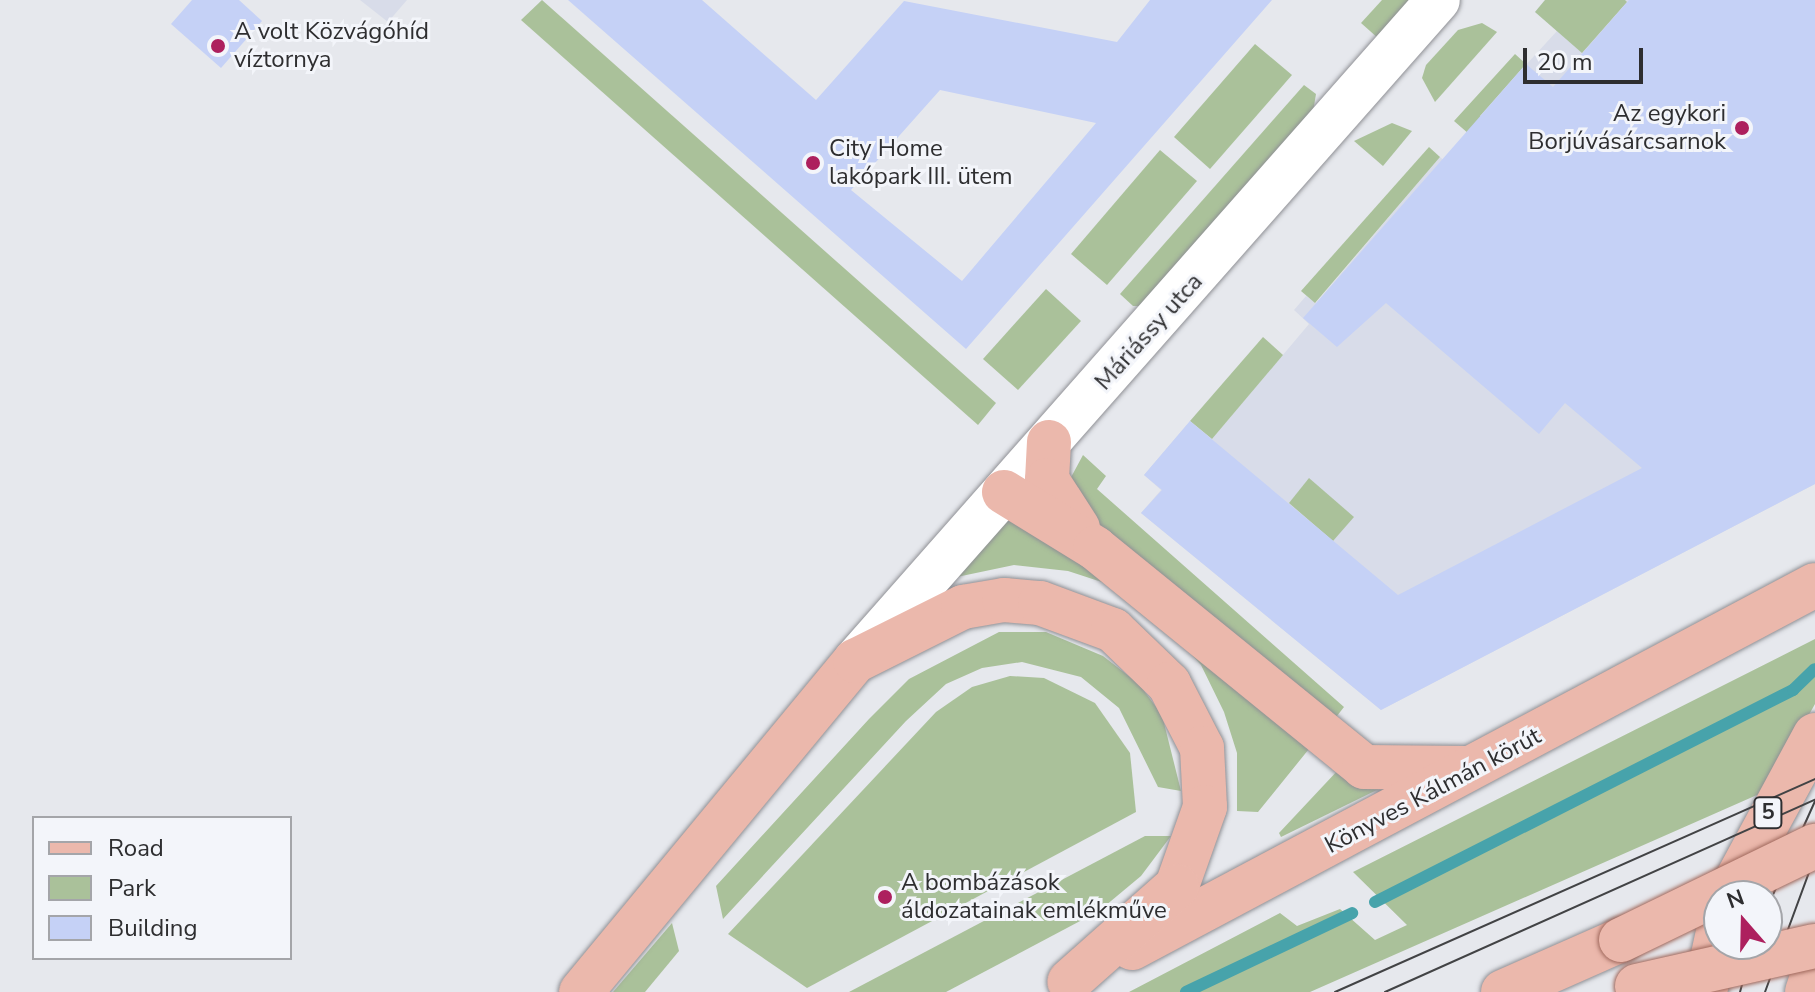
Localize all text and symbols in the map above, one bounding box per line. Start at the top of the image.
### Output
place label: A volt Közvágóhíd víztornya [234,18,429,74]
scale bar [1527,32,1647,82]
marker: A volt Közvágóhíd víztornya [209,37,227,55]
text: 20 m [1537,46,1593,78]
place label: Az egykori Borjúvásárcsarnok [1528,100,1726,156]
marker: Az egykori Borjúvásárcsarnok [1733,119,1751,137]
place label: City Home lakópark III. ütem [829,135,1012,191]
marker: City Home lakópark III. ütem [804,154,822,172]
street label: Máriássy utca [1089,268,1209,396]
street label: Könyves Kálmán körút [1320,722,1546,860]
road number: 5 [1752,795,1784,831]
legend [32,816,292,960]
text: Road [108,832,164,864]
place label: A bombázások áldozatainak emlékműve [901,869,1167,925]
text: Park [108,872,156,904]
north arrow [1703,880,1783,960]
text: N [1723,882,1748,916]
marker: A bombázások áldozatainak emlékműve [876,888,894,906]
text: Building [108,912,198,944]

